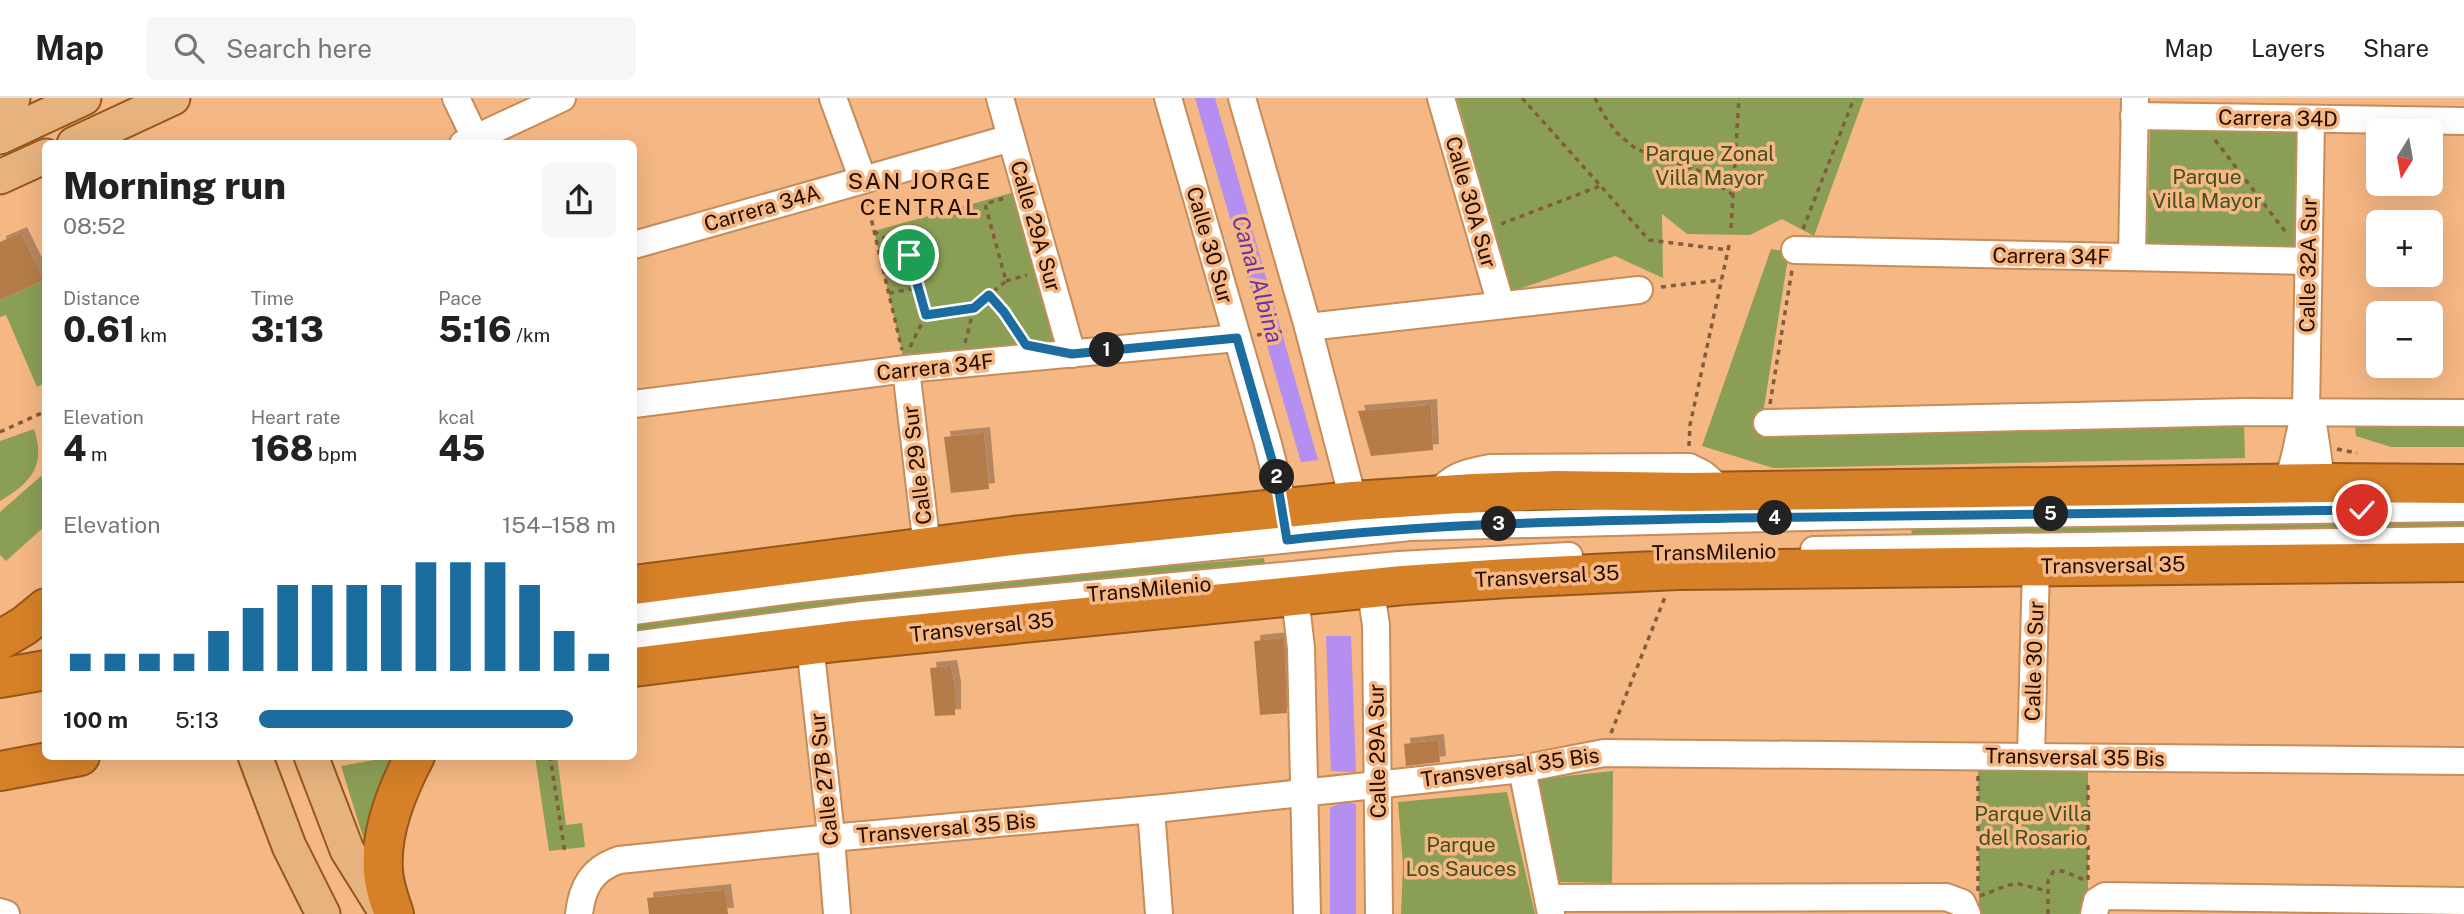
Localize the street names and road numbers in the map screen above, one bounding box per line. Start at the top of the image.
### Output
street label: Carrera 34D [2218,104,2338,132]
street label: Calle 30A Sur [1440,134,1502,270]
street label: Calle 29A Sur [1005,158,1067,294]
street label: Carrera 34A [701,179,823,237]
street label: Calle 30 Sur [1181,184,1239,306]
street label: Calle 32A Sur [2294,197,2322,333]
street label: Carrera 34F [1992,242,2110,270]
street label: Carrera 34F [875,348,995,386]
street label: Calle 29 Sur [897,404,937,526]
street label: TransMilenio [1651,538,1777,566]
street label: Transversal 35 [2040,551,2186,579]
street label: Transversal 35 [1474,560,1620,592]
street label: TransMilenio [1086,571,1212,607]
street label: Calle 30 Sur [2019,600,2049,722]
street label: Transversal 35 [909,607,1055,647]
street label: Calle 29A Sur [1363,683,1391,819]
street label: Calle 27B Sur [805,711,843,847]
street label: Transversal 35 Bis [1419,742,1601,792]
street label: Transversal 35 Bis [1985,743,2165,771]
street label: Transversal 35 Bis [855,808,1037,848]

